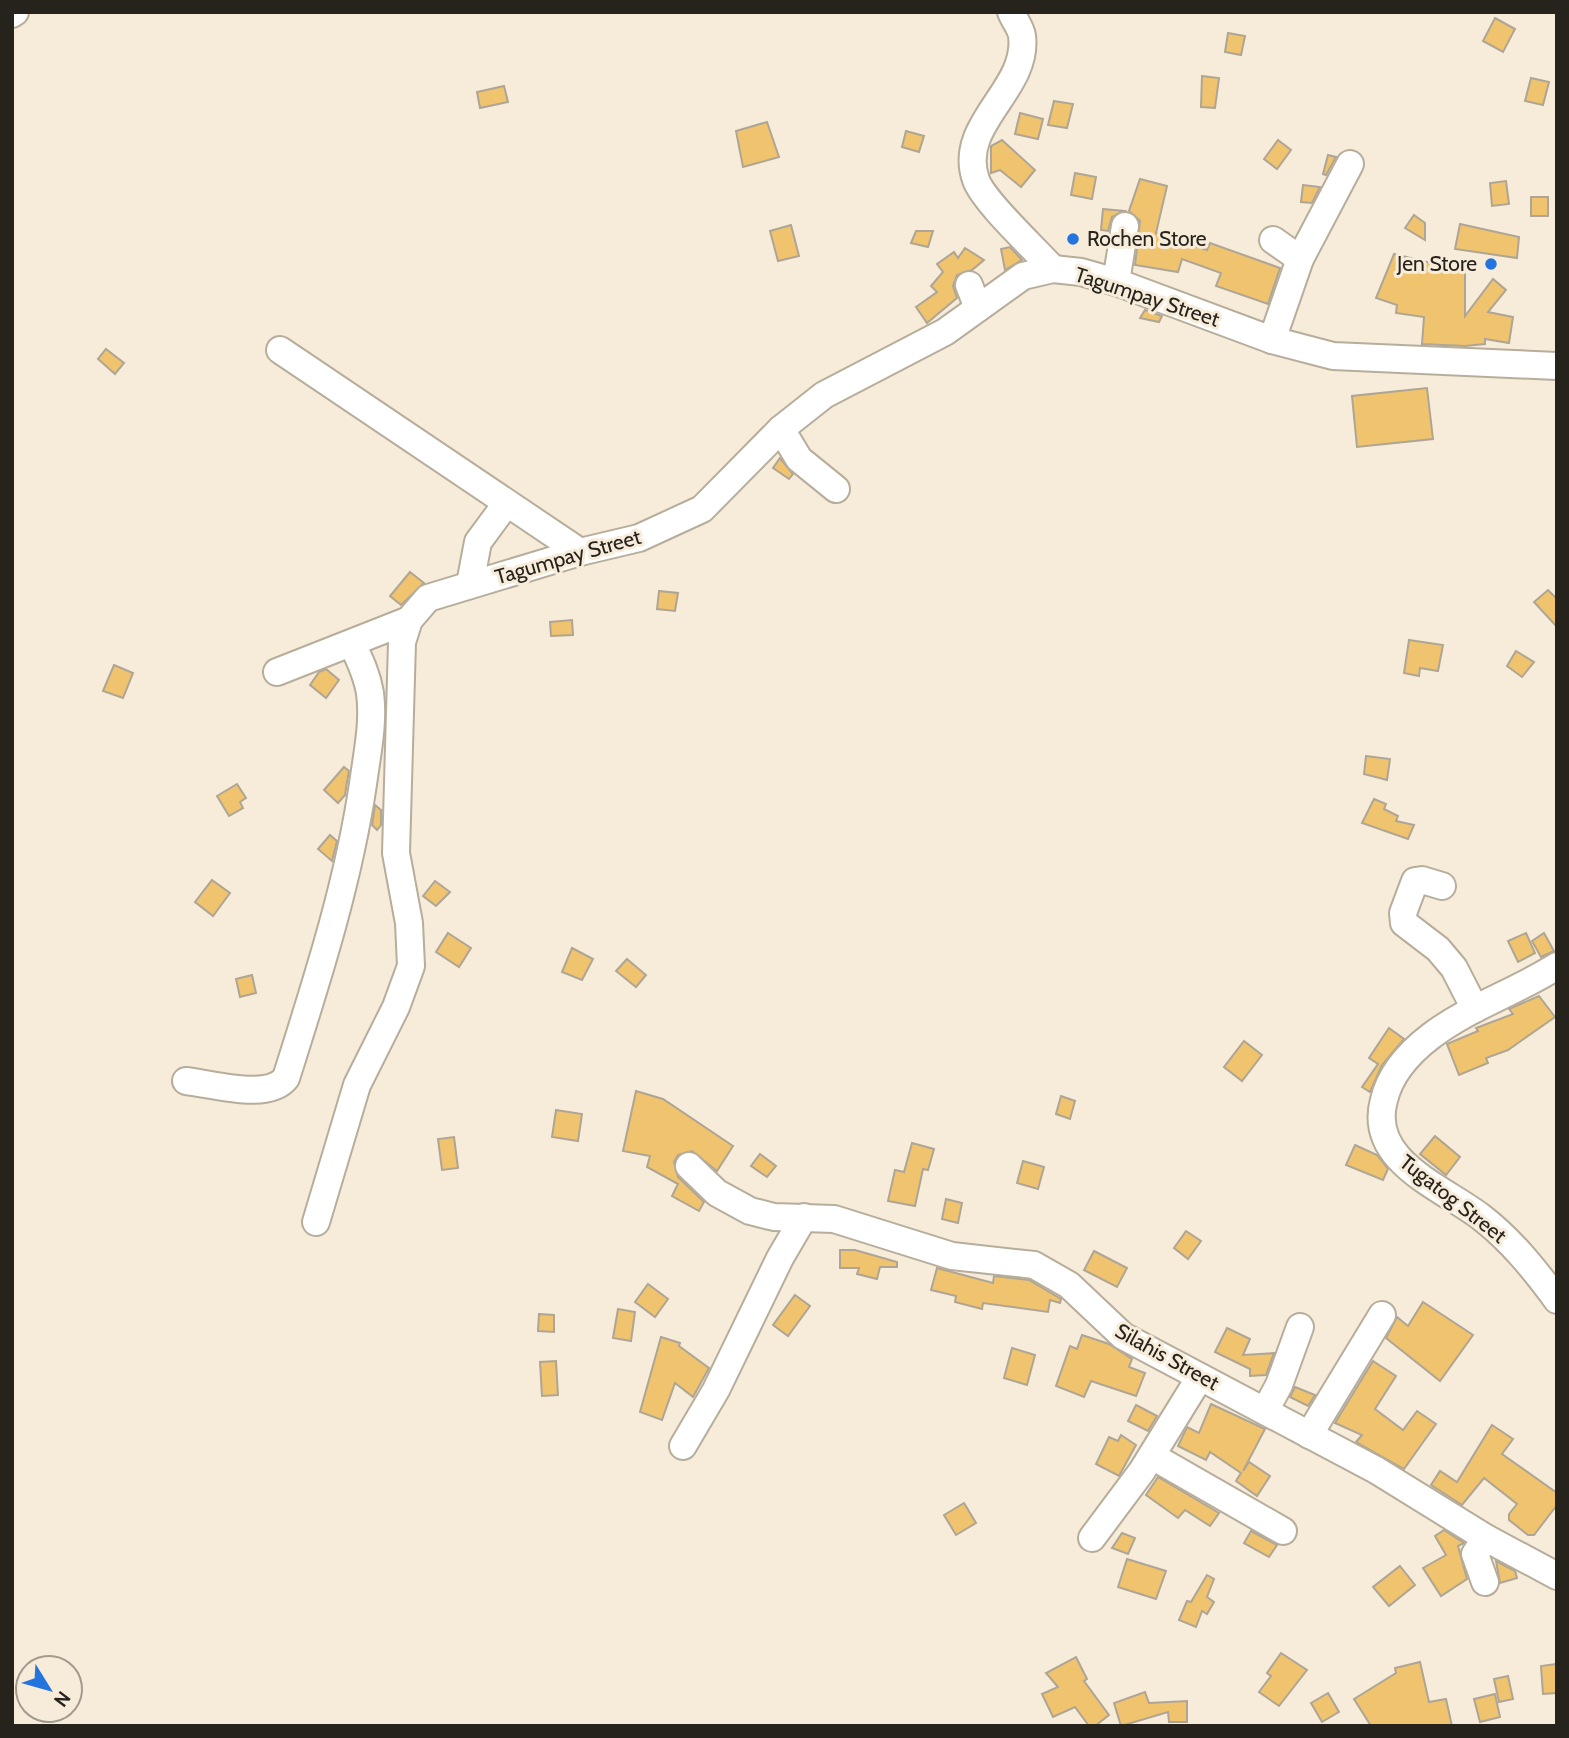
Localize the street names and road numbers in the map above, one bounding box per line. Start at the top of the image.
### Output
street label: Tagumpay Street [1072,261,1223,332]
street label: Tagumpay Street [492,524,644,589]
street label: Tugatog Street [1395,1149,1512,1248]
street label: Silahis Street [1111,1318,1224,1395]

